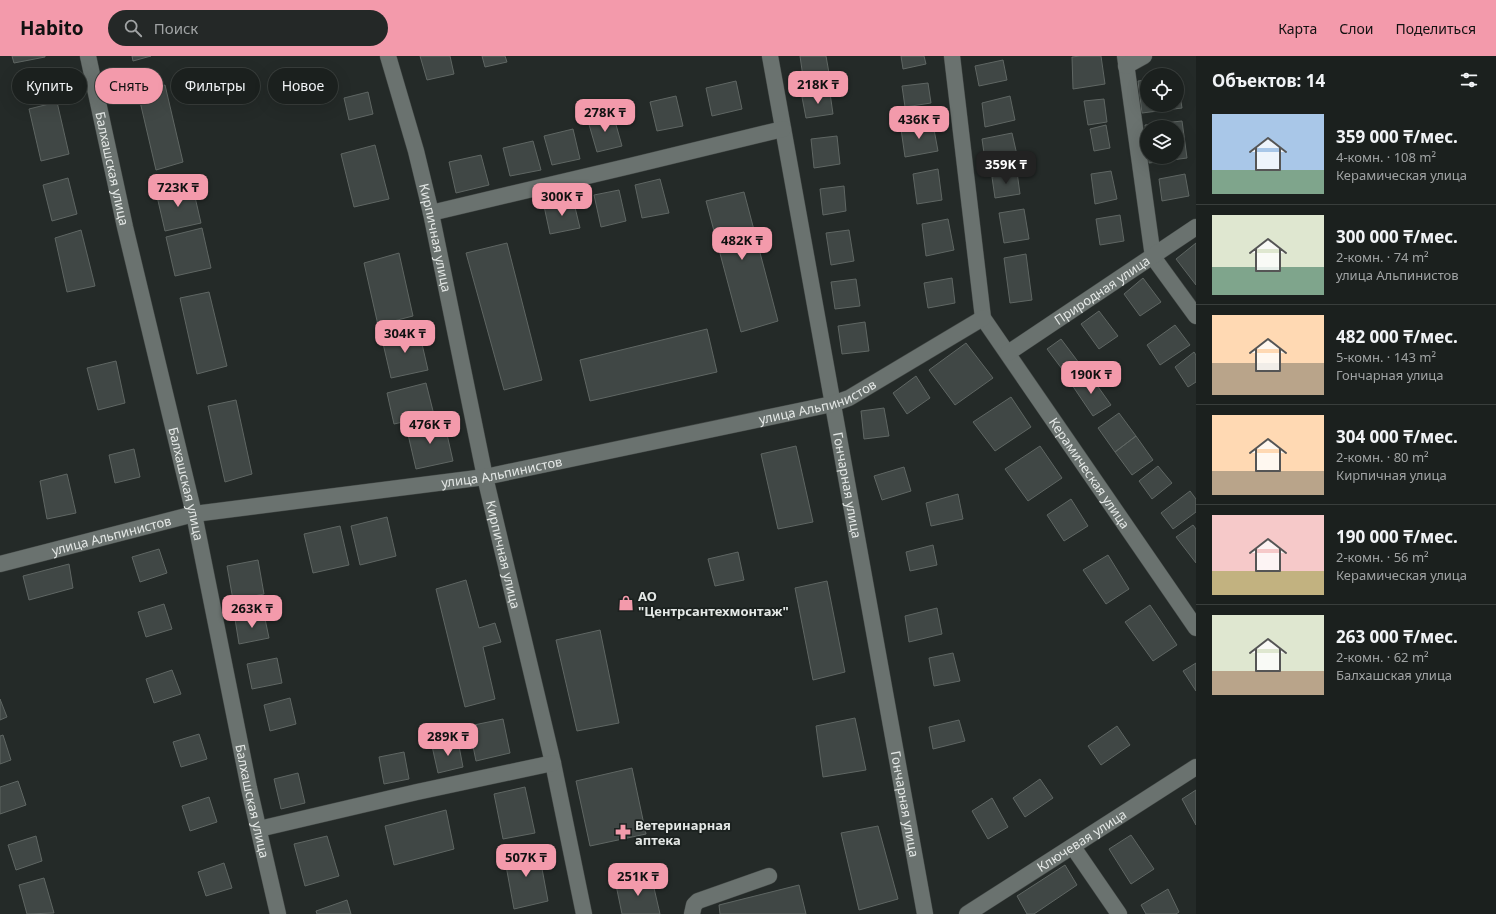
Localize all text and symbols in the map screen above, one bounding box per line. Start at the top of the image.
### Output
search box [108,10,388,46]
text: Habito [20,15,84,41]
icon: search [122,17,144,39]
text: Поиск [154,18,198,38]
text: Карта [1278,19,1317,38]
text: Слои [1339,19,1373,38]
text: Поделиться [1395,19,1476,38]
chip: Купить [12,68,87,104]
chip: Снять [95,68,163,104]
chip: Фильтры [171,68,260,104]
chip: Новое [268,68,338,104]
map controls [1140,68,1184,164]
button: locate [1140,68,1184,112]
text: Объектов: 14 [1212,69,1325,92]
icon: filters [1458,69,1480,91]
pin: 218K ₸ [785,71,851,105]
text: 218K ₸ [797,75,839,93]
pin: 278K ₸ [572,99,638,133]
text: 278K ₸ [584,103,626,121]
pin: 436K ₸ [886,106,952,140]
street label: Балхашская улица [91,110,133,227]
text: 436K ₸ [898,110,940,128]
button: layers [1140,120,1184,164]
text: 359 000 ₸/мес. [1336,125,1458,148]
icon: home [1244,130,1292,178]
text: 4-комн. · 108 m² [1336,148,1436,166]
pin: 359K ₸ [973,151,1039,185]
text: 359K ₸ [985,155,1027,173]
text: Керамическая улица [1336,166,1467,184]
pin: 723K ₸ [145,174,211,208]
text: 723K ₸ [157,178,199,196]
street label: Кирпичная улица [415,182,456,294]
pin: 300K ₸ [529,183,595,217]
text: 300K ₸ [541,187,583,205]
text: 300 000 ₸/мес. [1336,225,1458,248]
pin: 482K ₸ [709,227,775,261]
text: 482K ₸ [721,231,763,249]
icon: home [1244,231,1292,279]
text: 2-комн. · 74 m² [1336,248,1429,266]
street label: Природная улица [1050,251,1153,329]
text: улица Альпинистов [1336,266,1459,284]
pin: 304K ₸ [372,320,438,354]
text: 304K ₸ [384,324,426,342]
text: 482 000 ₸/мес. [1336,325,1458,348]
icon: home [1244,331,1292,379]
text: 5-комн. · 143 m² [1336,348,1436,366]
pin: 190K ₸ [1058,361,1124,395]
text: 190K ₸ [1070,365,1112,383]
text: Гончарная улица [1336,366,1444,384]
street label: улица Альпинистов [757,375,879,428]
pin: 476K ₸ [397,411,463,445]
street label: Керамическая улица [1045,414,1134,532]
text: 476K ₸ [409,415,451,433]
street label: Балхашская улица [164,425,208,542]
text: 304 000 ₸/мес. [1336,425,1458,448]
street label: Гончарная улица [829,430,866,540]
icon: home [1244,431,1292,479]
text: 2-комн. · 80 m² [1336,448,1429,466]
street label: улица Альпинистов [440,452,564,491]
text: Кирпичная улица [1336,466,1447,484]
street label: Кирпичная улица [482,499,525,611]
street label: улица Альпинистов [50,511,173,559]
text: 190 000 ₸/мес. [1336,525,1458,548]
icon: home [1244,531,1292,579]
text: 2-комн. · 56 m² [1336,548,1429,566]
text: Керамическая улица [1336,566,1467,584]
place label: АО "Центрсантехмонтаж" [638,587,789,620]
shop icon: АО "Центрсантехмонтаж" [617,594,635,612]
pin: 263K ₸ [219,595,285,629]
text: 263K ₸ [231,599,273,617]
text: 263 000 ₸/мес. [1336,625,1458,648]
icon: home [1244,631,1292,679]
text: 2-комн. · 62 m² [1336,648,1429,666]
text: Балхашская улица [1336,666,1452,684]
pin: 289K ₸ [415,723,481,757]
text: 289K ₸ [427,727,469,745]
street label: Балхашская улица [231,742,274,860]
street label: Гончарная улица [887,749,924,858]
street label: Ключевая улица [1033,805,1130,876]
place label: Ветеринарная аптека [635,816,731,849]
pharmacy icon: Ветеринарная аптека [614,823,632,841]
pin: 507K ₸ [493,844,559,878]
text: 507K ₸ [505,848,547,866]
pin: 251K ₸ [605,863,671,897]
text: 251K ₸ [617,867,659,885]

